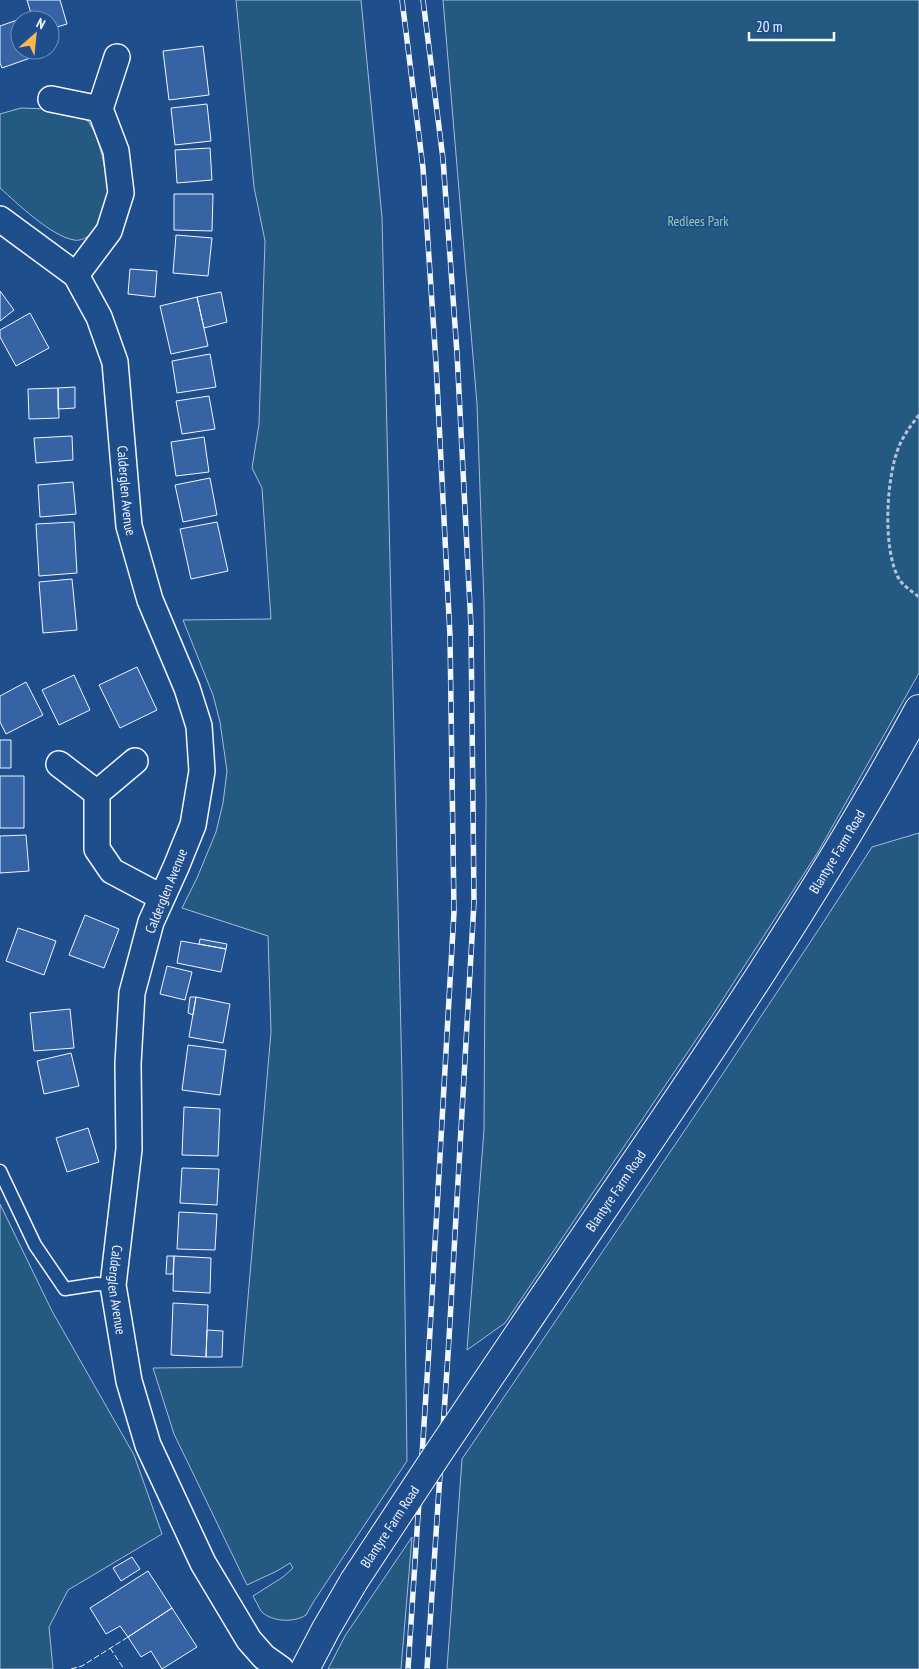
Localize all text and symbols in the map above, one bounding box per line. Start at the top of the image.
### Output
north arrow [10,10,60,60]
scale bar [749,10,834,42]
text: N [33,14,48,33]
text: 20 m [756,17,782,36]
park label: Redlees Park [667,212,729,230]
street label: Calderglen Avenue [113,445,140,538]
street label: Blantyre Farm Road [805,807,869,897]
street label: Calderglen Avenue [141,846,191,936]
street label: Blantyre Farm Road [582,1147,650,1235]
street label: Calderglen Avenue [104,1244,130,1336]
street label: Blantyre Farm Road [356,1482,423,1571]

